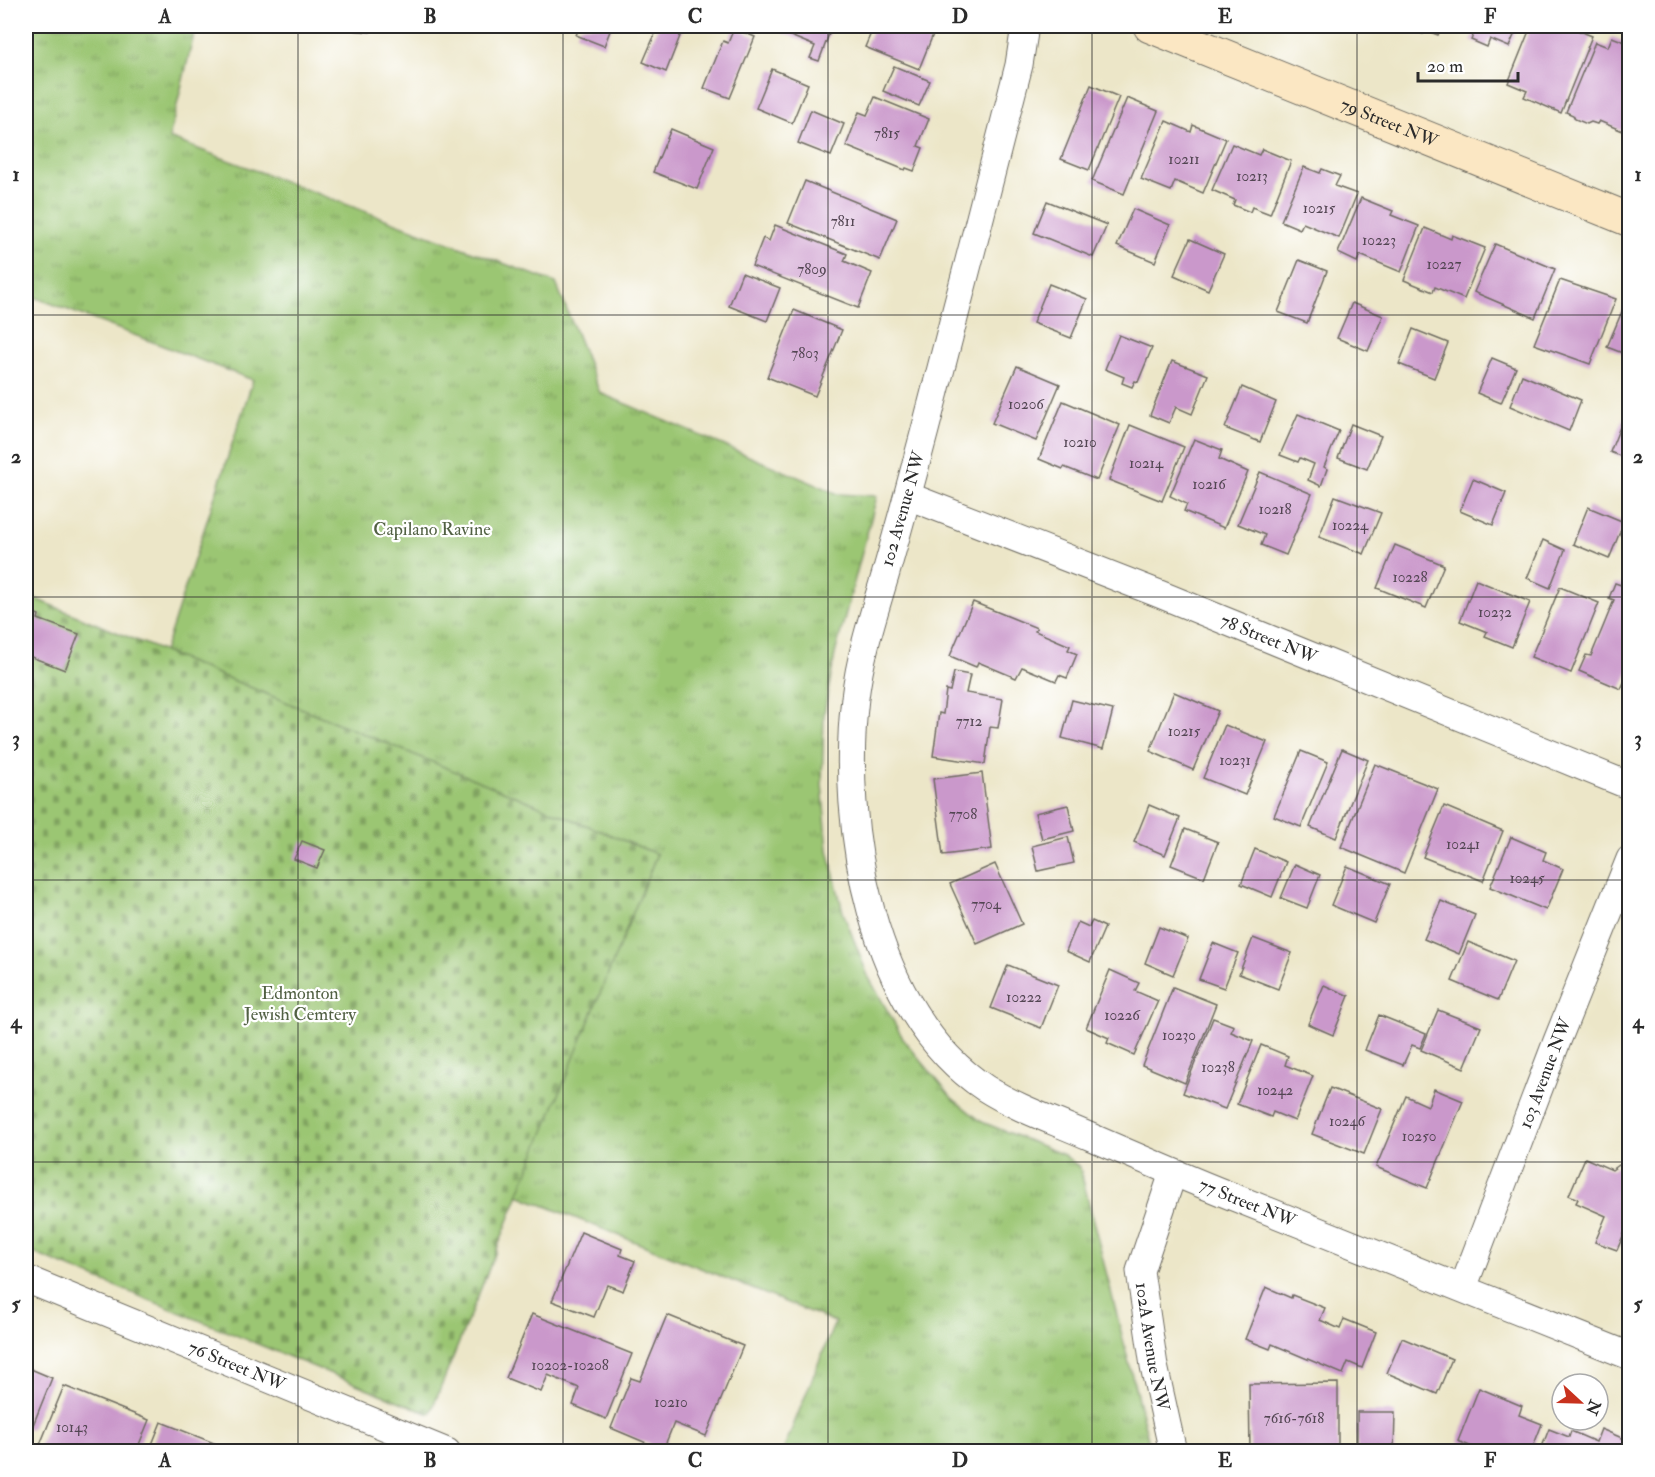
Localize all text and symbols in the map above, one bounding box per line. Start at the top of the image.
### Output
text: A [158,4,172,29]
text: B [423,4,437,29]
text: C [688,4,702,29]
text: D [952,4,968,29]
text: E [1218,4,1233,29]
text: F [1484,4,1497,29]
scale bar [1418,45,1518,83]
text: 20 m [1427,55,1463,78]
street label: 79 Street NW [1337,93,1442,153]
house number: 7815 [874,124,900,143]
house number: 10211 [1168,150,1200,169]
text: 1 [12,162,20,187]
text: 1 [1634,162,1642,187]
house number: 10213 [1236,167,1268,186]
house number: 10215 [1303,199,1336,218]
house number: 7811 [831,212,855,231]
house number: 10223 [1362,231,1396,250]
house number: 10227 [1426,255,1462,274]
house number: 7809 [797,260,827,279]
house number: 7803 [791,344,819,363]
house number: 10206 [1008,395,1045,414]
house number: 10210 [1063,433,1097,452]
text: 2 [11,444,21,469]
text: 2 [1633,444,1643,469]
street label: 102 Avenue NW [876,448,931,569]
house number: 10214 [1129,454,1164,473]
house number: 10216 [1192,475,1227,494]
house number: 10218 [1259,500,1291,519]
house number: 10224 [1332,516,1369,535]
park label: Capilano Ravine [373,518,491,541]
house number: 10228 [1392,568,1428,587]
house number: 10232 [1478,603,1512,622]
street label: 78 Street NW [1217,609,1321,669]
house number: 7712 [956,712,983,731]
house number: 10215 [1168,722,1201,741]
text: 3 [12,726,20,751]
text: 3 [1634,726,1642,751]
house number: 10231 [1219,751,1251,770]
house number: 7708 [949,805,977,824]
house number: 10241 [1446,835,1480,854]
house number: 10245 [1509,869,1545,888]
house number: 7704 [971,895,1002,914]
park label: Edmonton Jewish Cemtery [243,982,357,1026]
house number: 10222 [1006,988,1042,1007]
house number: 10226 [1104,1006,1141,1025]
text: 4 [10,1009,23,1034]
text: 4 [1632,1009,1645,1034]
street label: 103 Avenue NW [1513,1014,1577,1132]
house number: 10230 [1162,1026,1196,1045]
house number: 10238 [1201,1058,1235,1077]
house number: 10242 [1257,1081,1294,1100]
house number: 10246 [1329,1112,1367,1131]
house number: 10250 [1402,1127,1436,1146]
street label: 77 Street NW [1196,1173,1300,1232]
street label: 102A Avenue NW [1130,1281,1175,1414]
text: 5 [12,1291,22,1316]
text: 5 [1634,1291,1644,1316]
street label: 76 Street NW [185,1335,289,1396]
house number: 10202-10208 [531,1356,609,1375]
north arrow [1550,1372,1610,1432]
house number: 10210 [654,1393,688,1412]
text: N [1581,1396,1605,1418]
house number: 7616-7618 [1264,1409,1324,1428]
house number: 10143 [56,1418,88,1437]
text: A [158,1448,172,1473]
text: B [423,1448,437,1473]
text: C [688,1448,702,1473]
text: D [952,1448,968,1473]
text: E [1218,1448,1233,1473]
text: F [1484,1448,1497,1473]

